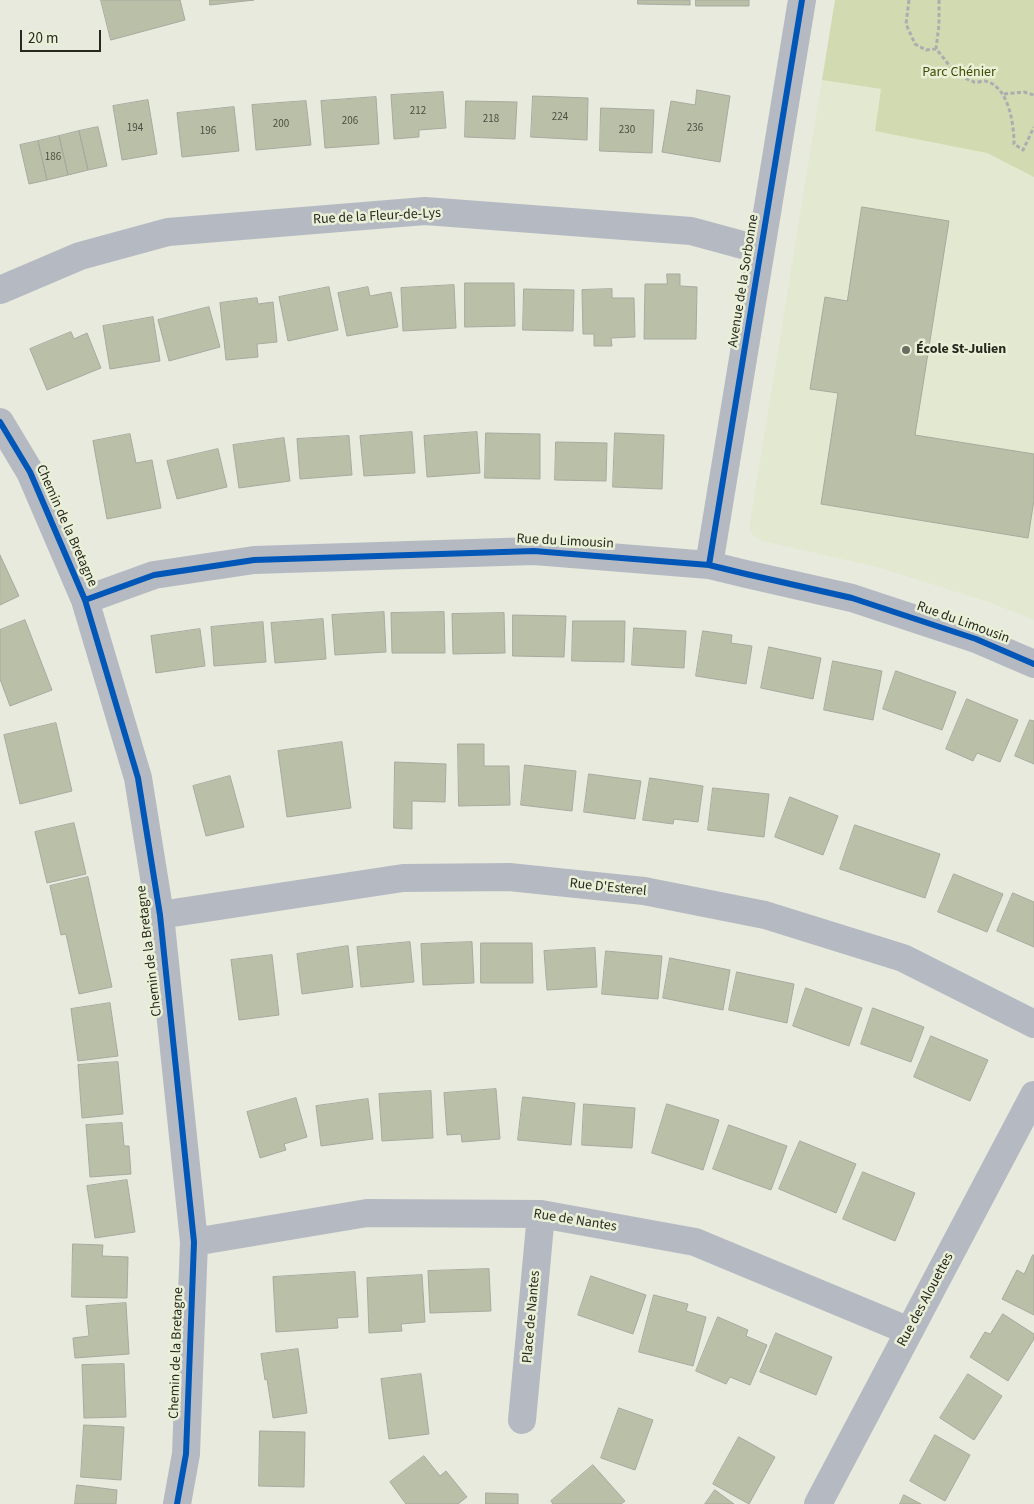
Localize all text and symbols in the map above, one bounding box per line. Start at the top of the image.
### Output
scale bar [22,20,104,52]
text: 20 m [28,28,58,49]
park label: Parc Chénier [922,65,996,81]
house number: 212 [410,105,426,119]
house number: 224 [552,111,568,125]
house number: 218 [483,113,499,127]
house number: 206 [342,115,358,129]
house number: 200 [273,118,289,132]
house number: 194 [127,122,143,136]
house number: 236 [687,122,703,136]
house number: 230 [619,124,635,138]
house number: 196 [200,125,216,139]
house number: 186 [45,151,61,165]
street label: Rue de la Fleur-de-Lys [313,205,441,229]
street label: Avenue de la Sorbonne [725,213,763,349]
place label: École St-Julien [916,342,1006,358]
marker: École St-Julien [900,344,912,356]
street label: Chemin de la Bretagne [32,462,100,590]
street label: Rue du Limousin [516,531,614,553]
street label: Rue du Limousin [914,598,1012,648]
street label: Rue D'Esterel [569,876,647,900]
street label: Chemin de la Bretagne [134,885,166,1017]
street label: Rue de Nantes [532,1206,618,1236]
street label: Rue des Alouettes [894,1250,958,1350]
street label: Place de Nantes [520,1270,544,1364]
street label: Chemin de la Bretagne [166,1287,188,1419]

